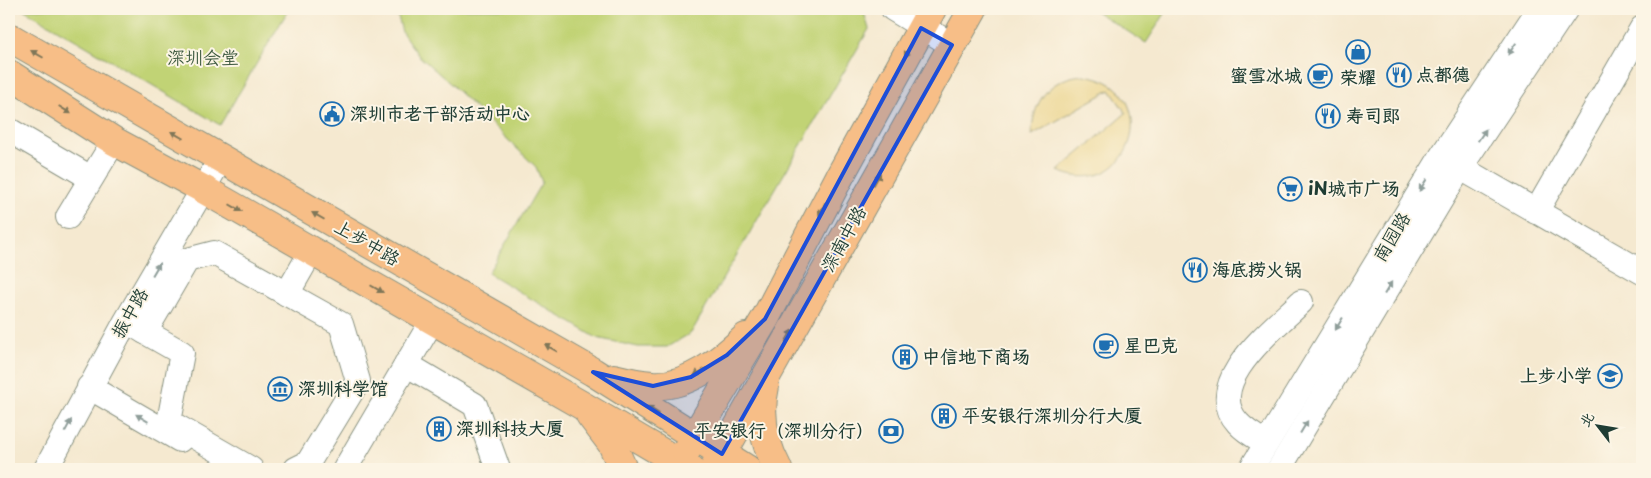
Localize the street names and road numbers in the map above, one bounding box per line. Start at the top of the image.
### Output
street label: 深南中路 [813,200,872,276]
street label: 南园路 [1365,206,1416,266]
street label: 上步中路 [330,212,406,271]
street label: 振中路 [104,282,154,342]

